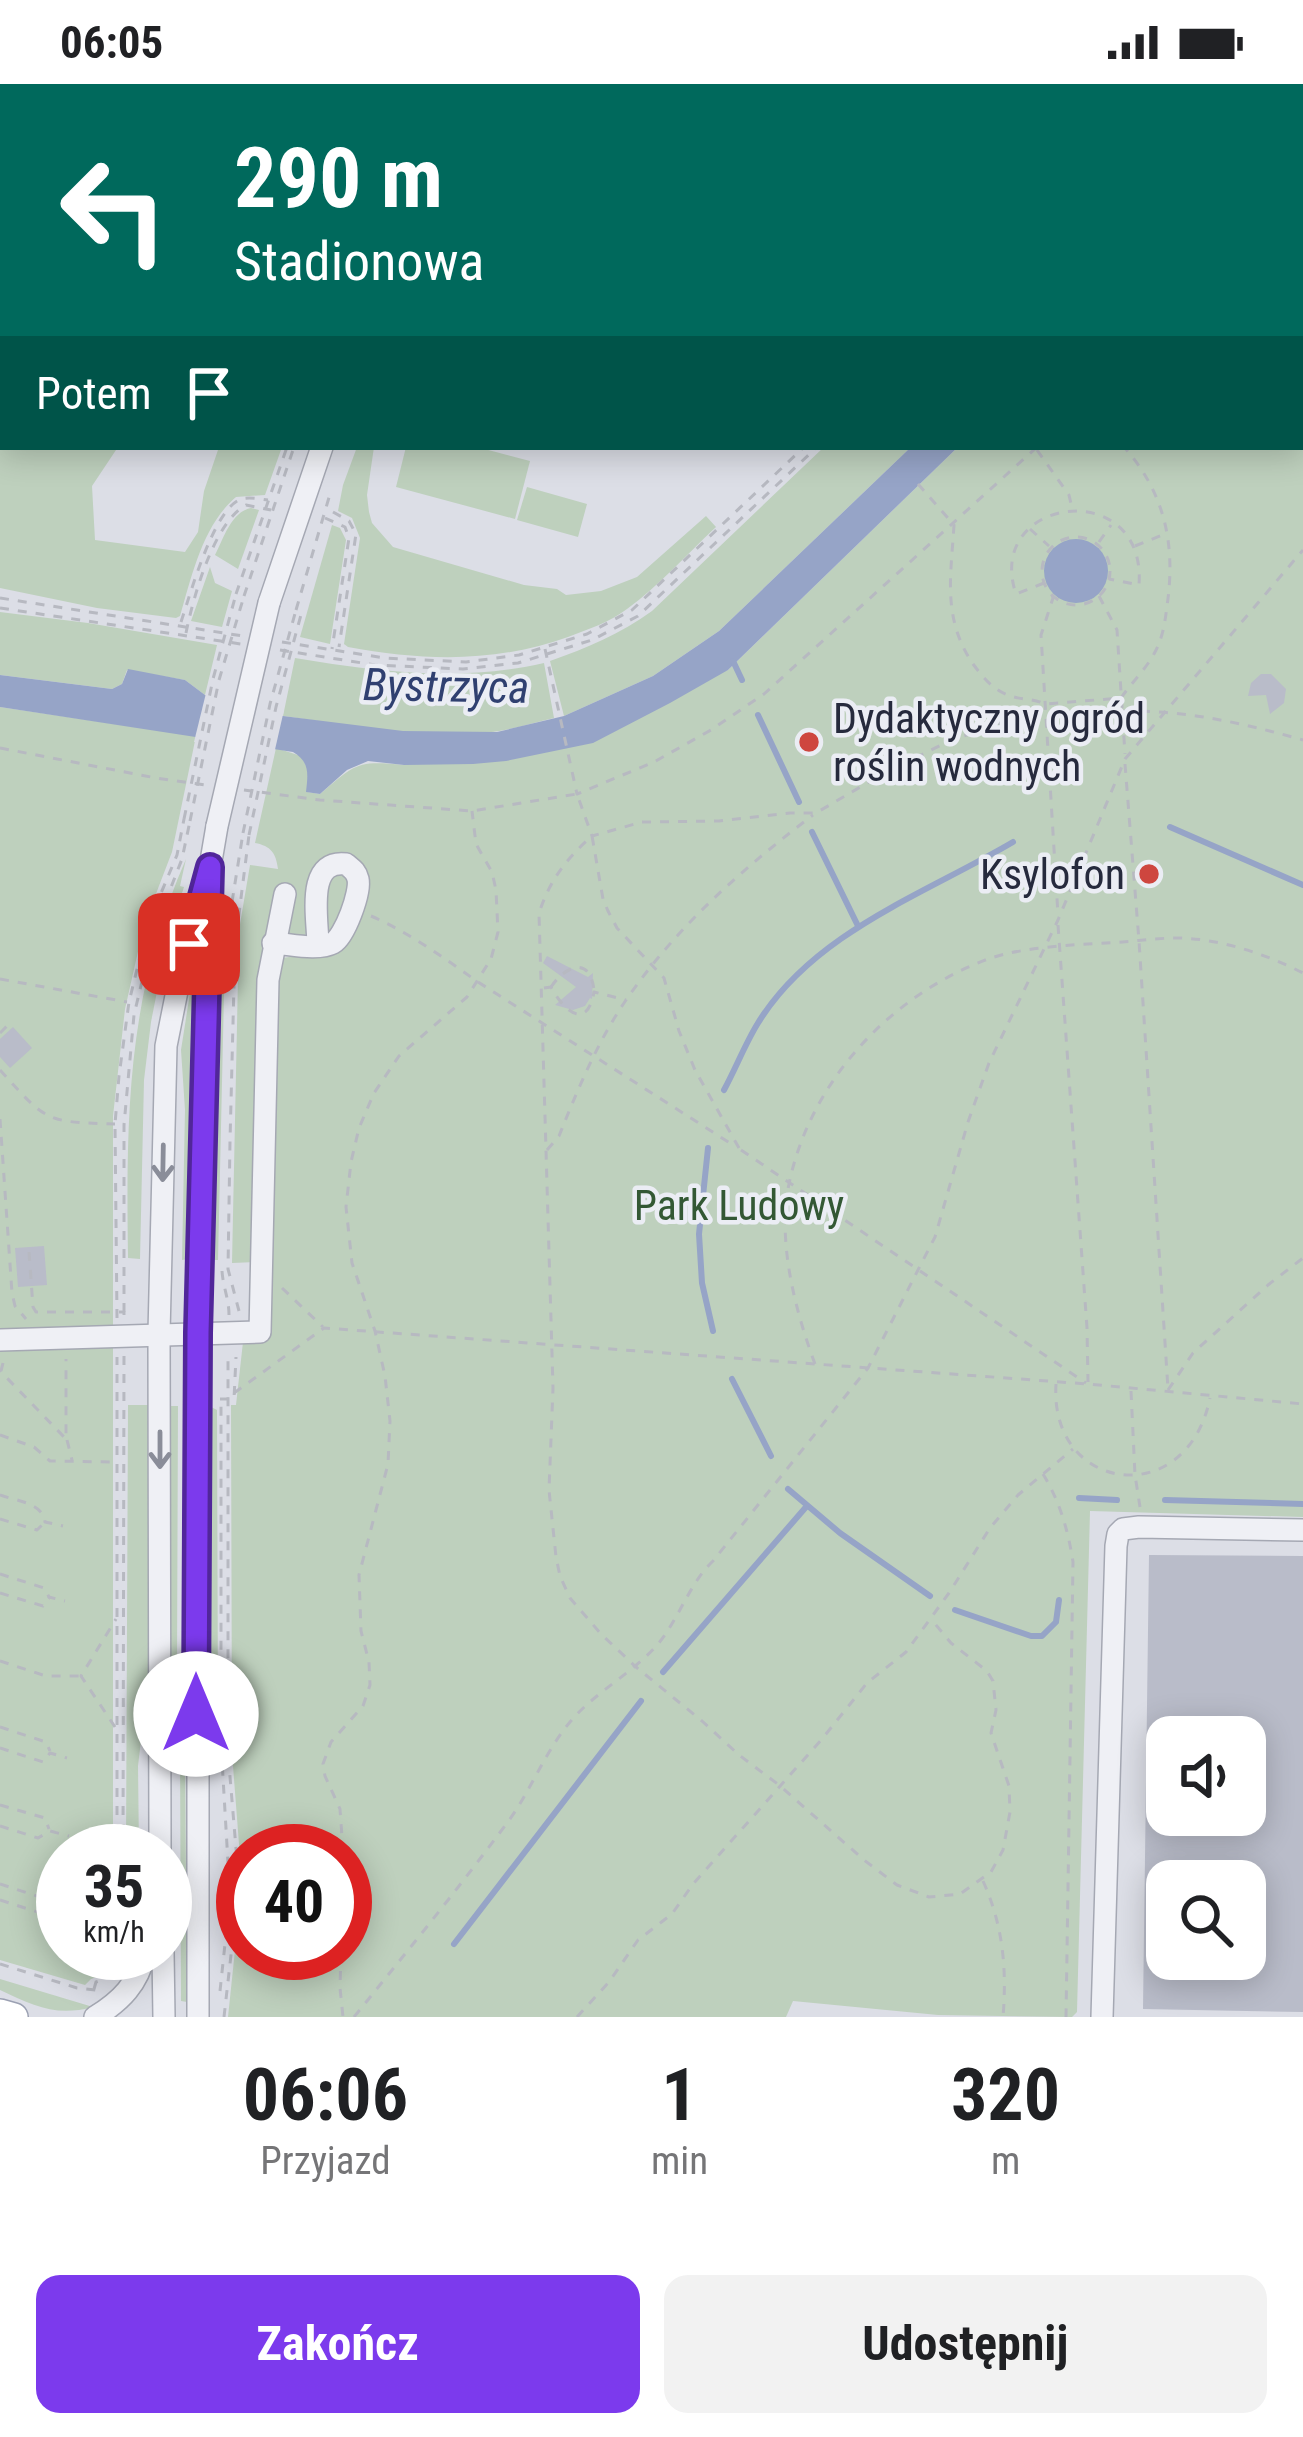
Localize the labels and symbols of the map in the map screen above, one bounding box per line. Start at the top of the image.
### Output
water label: Bystrzyca [362,658,530,714]
place label: Dydaktyczny ogród roślin wodnych [833,694,1145,791]
marker: Dydaktyczny ogród roślin wodnych [796,729,822,755]
place label: Ksylofon [980,850,1125,899]
marker: Ksylofon [1136,861,1162,887]
pin [138,893,240,995]
one-way arrow [152,1143,175,1182]
park label: Park Ludowy [634,1181,844,1230]
one-way arrow [149,1430,171,1469]
position arrow [133,1651,259,1777]
speed limit sign: 40 [216,1824,372,1980]

